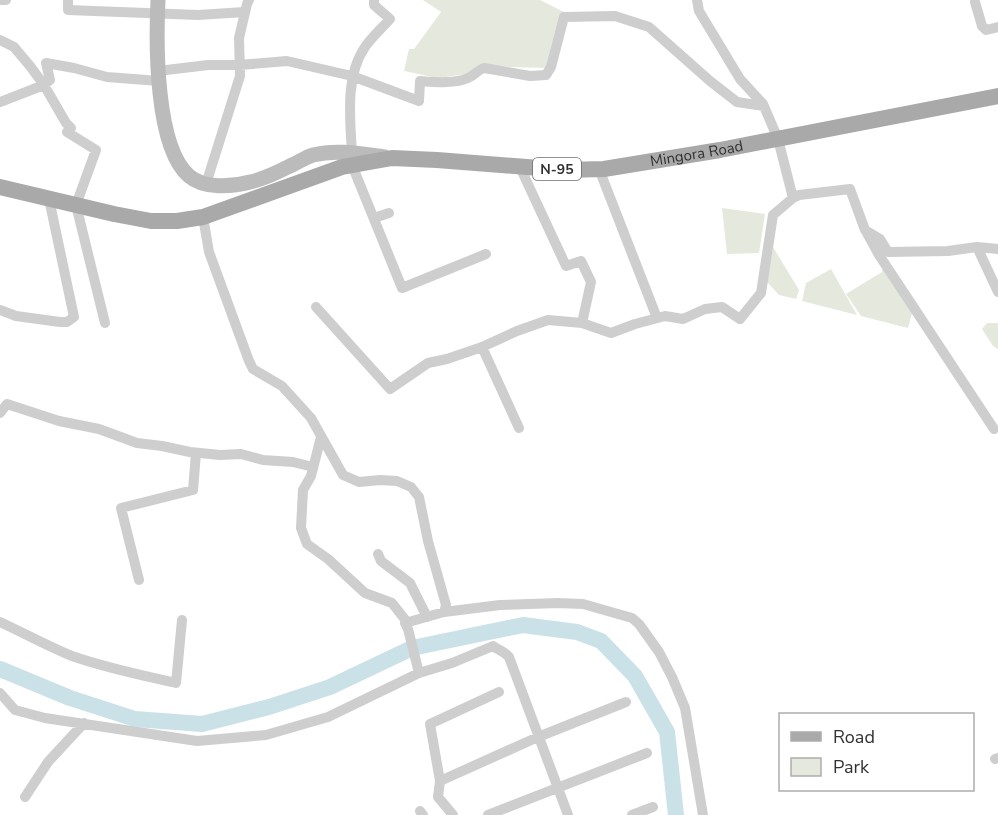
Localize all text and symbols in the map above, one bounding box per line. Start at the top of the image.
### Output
street label: Mingora Road [649,136,745,171]
road number: N-95 [533,158,581,180]
legend [779,713,974,791]
text: Road [833,725,875,749]
text: Park [833,755,870,779]

